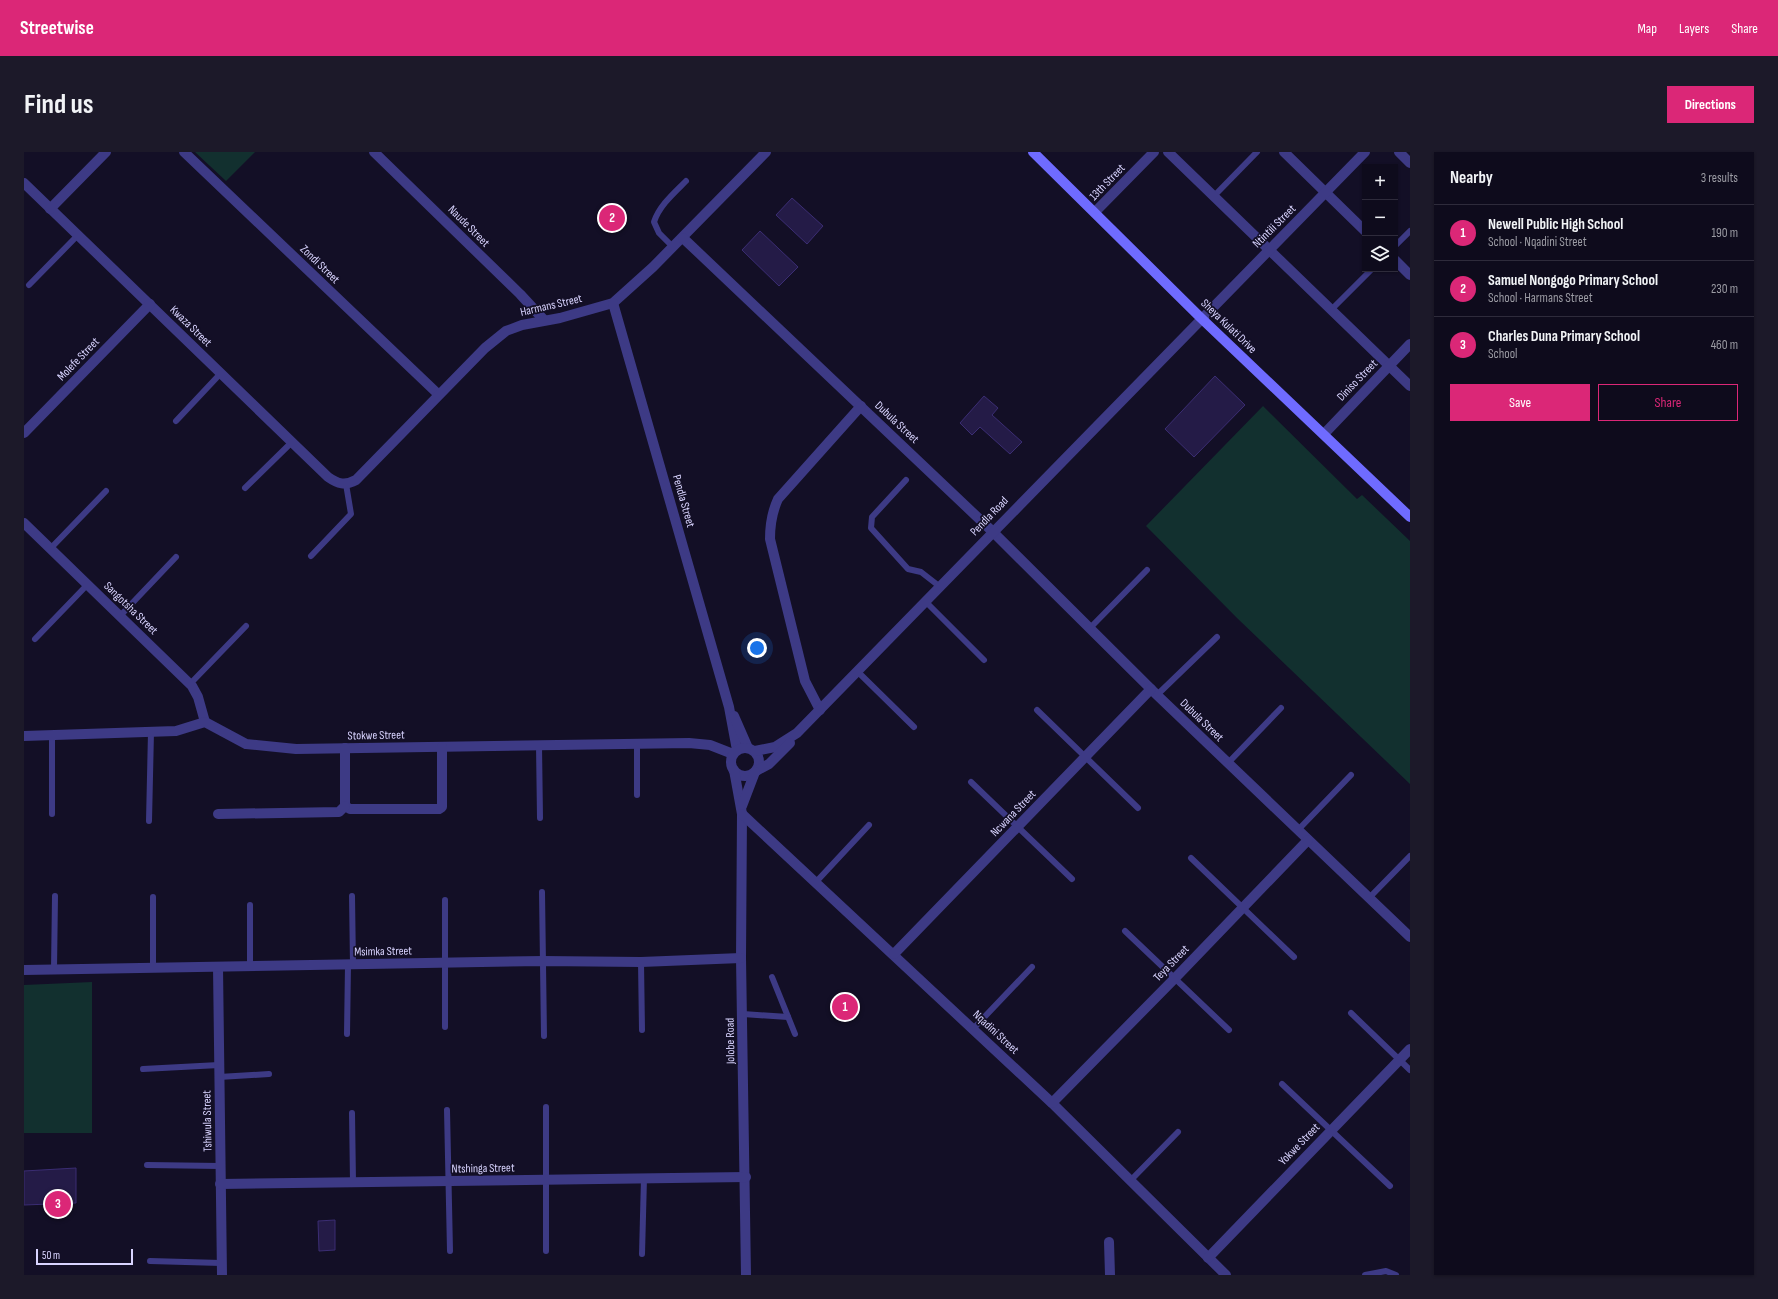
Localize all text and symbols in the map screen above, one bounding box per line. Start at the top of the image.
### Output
text: Streetwise [20,17,94,40]
text: Map [1637,20,1657,37]
text: Layers [1679,20,1709,37]
text: Share [1731,20,1758,37]
button: Directions [1667,86,1754,123]
text: Find us [24,88,93,121]
street label: 13th Street [1086,161,1129,204]
map controls [1362,164,1398,272]
button: + [1362,164,1398,200]
text: Nearby [1450,168,1493,188]
text: 3 results [1701,170,1738,186]
button: − [1362,200,1398,236]
street label: Ntintili Street [1250,201,1299,251]
street label: Naude Street [445,202,493,251]
pin: 2 [599,203,625,233]
text: Newell Public High School [1488,215,1623,234]
text: 1 [1460,225,1466,241]
text: 190 m [1711,225,1738,241]
text: School · Nqadini Street [1488,234,1587,250]
button: layers [1362,236,1398,272]
street label: Zondi Street [297,242,343,287]
text: Samuel Nongogo Primary School [1488,271,1658,290]
text: 2 [1460,281,1466,297]
text: 230 m [1711,281,1738,297]
text: School · Harmans Street [1488,290,1593,306]
street label: Harmans Street [519,291,584,320]
street label: Sheya Kulati Drive [1198,296,1260,357]
street label: Kwaza Street [167,303,215,350]
text: Charles Duna Primary School [1488,327,1640,346]
street label: Molefe Street [54,334,103,384]
text: 3 [1460,337,1466,353]
text: 460 m [1711,337,1738,353]
text: School [1488,346,1518,362]
street label: Diniso Street [1334,356,1381,404]
button: Save [1450,384,1590,421]
button: Share [1598,384,1738,421]
street label: Dubula Street [871,398,922,447]
street label: Pendla Street [669,473,698,530]
street label: Pendla Road [967,494,1012,539]
street label: Sangotsha Street [100,579,161,638]
your location [747,638,767,658]
street label: Dubula Street [1177,696,1227,745]
street label: Stokwe Street [347,727,405,743]
street label: Ncwana Street [987,787,1040,840]
street label: Teya Street [1150,942,1193,985]
street label: Msimka Street [354,943,412,960]
pin: 1 [832,992,858,1022]
street label: Nqadini Street [969,1007,1022,1058]
street label: Jolobe Road [723,1018,738,1065]
street label: Tshiwula Street [199,1090,216,1152]
street label: Yokwe Street [1276,1120,1323,1169]
street label: Ntshinga Street [451,1160,515,1177]
pin: 3 [45,1189,71,1219]
scale bar [36,1247,133,1266]
text: 50 m [42,1249,60,1262]

